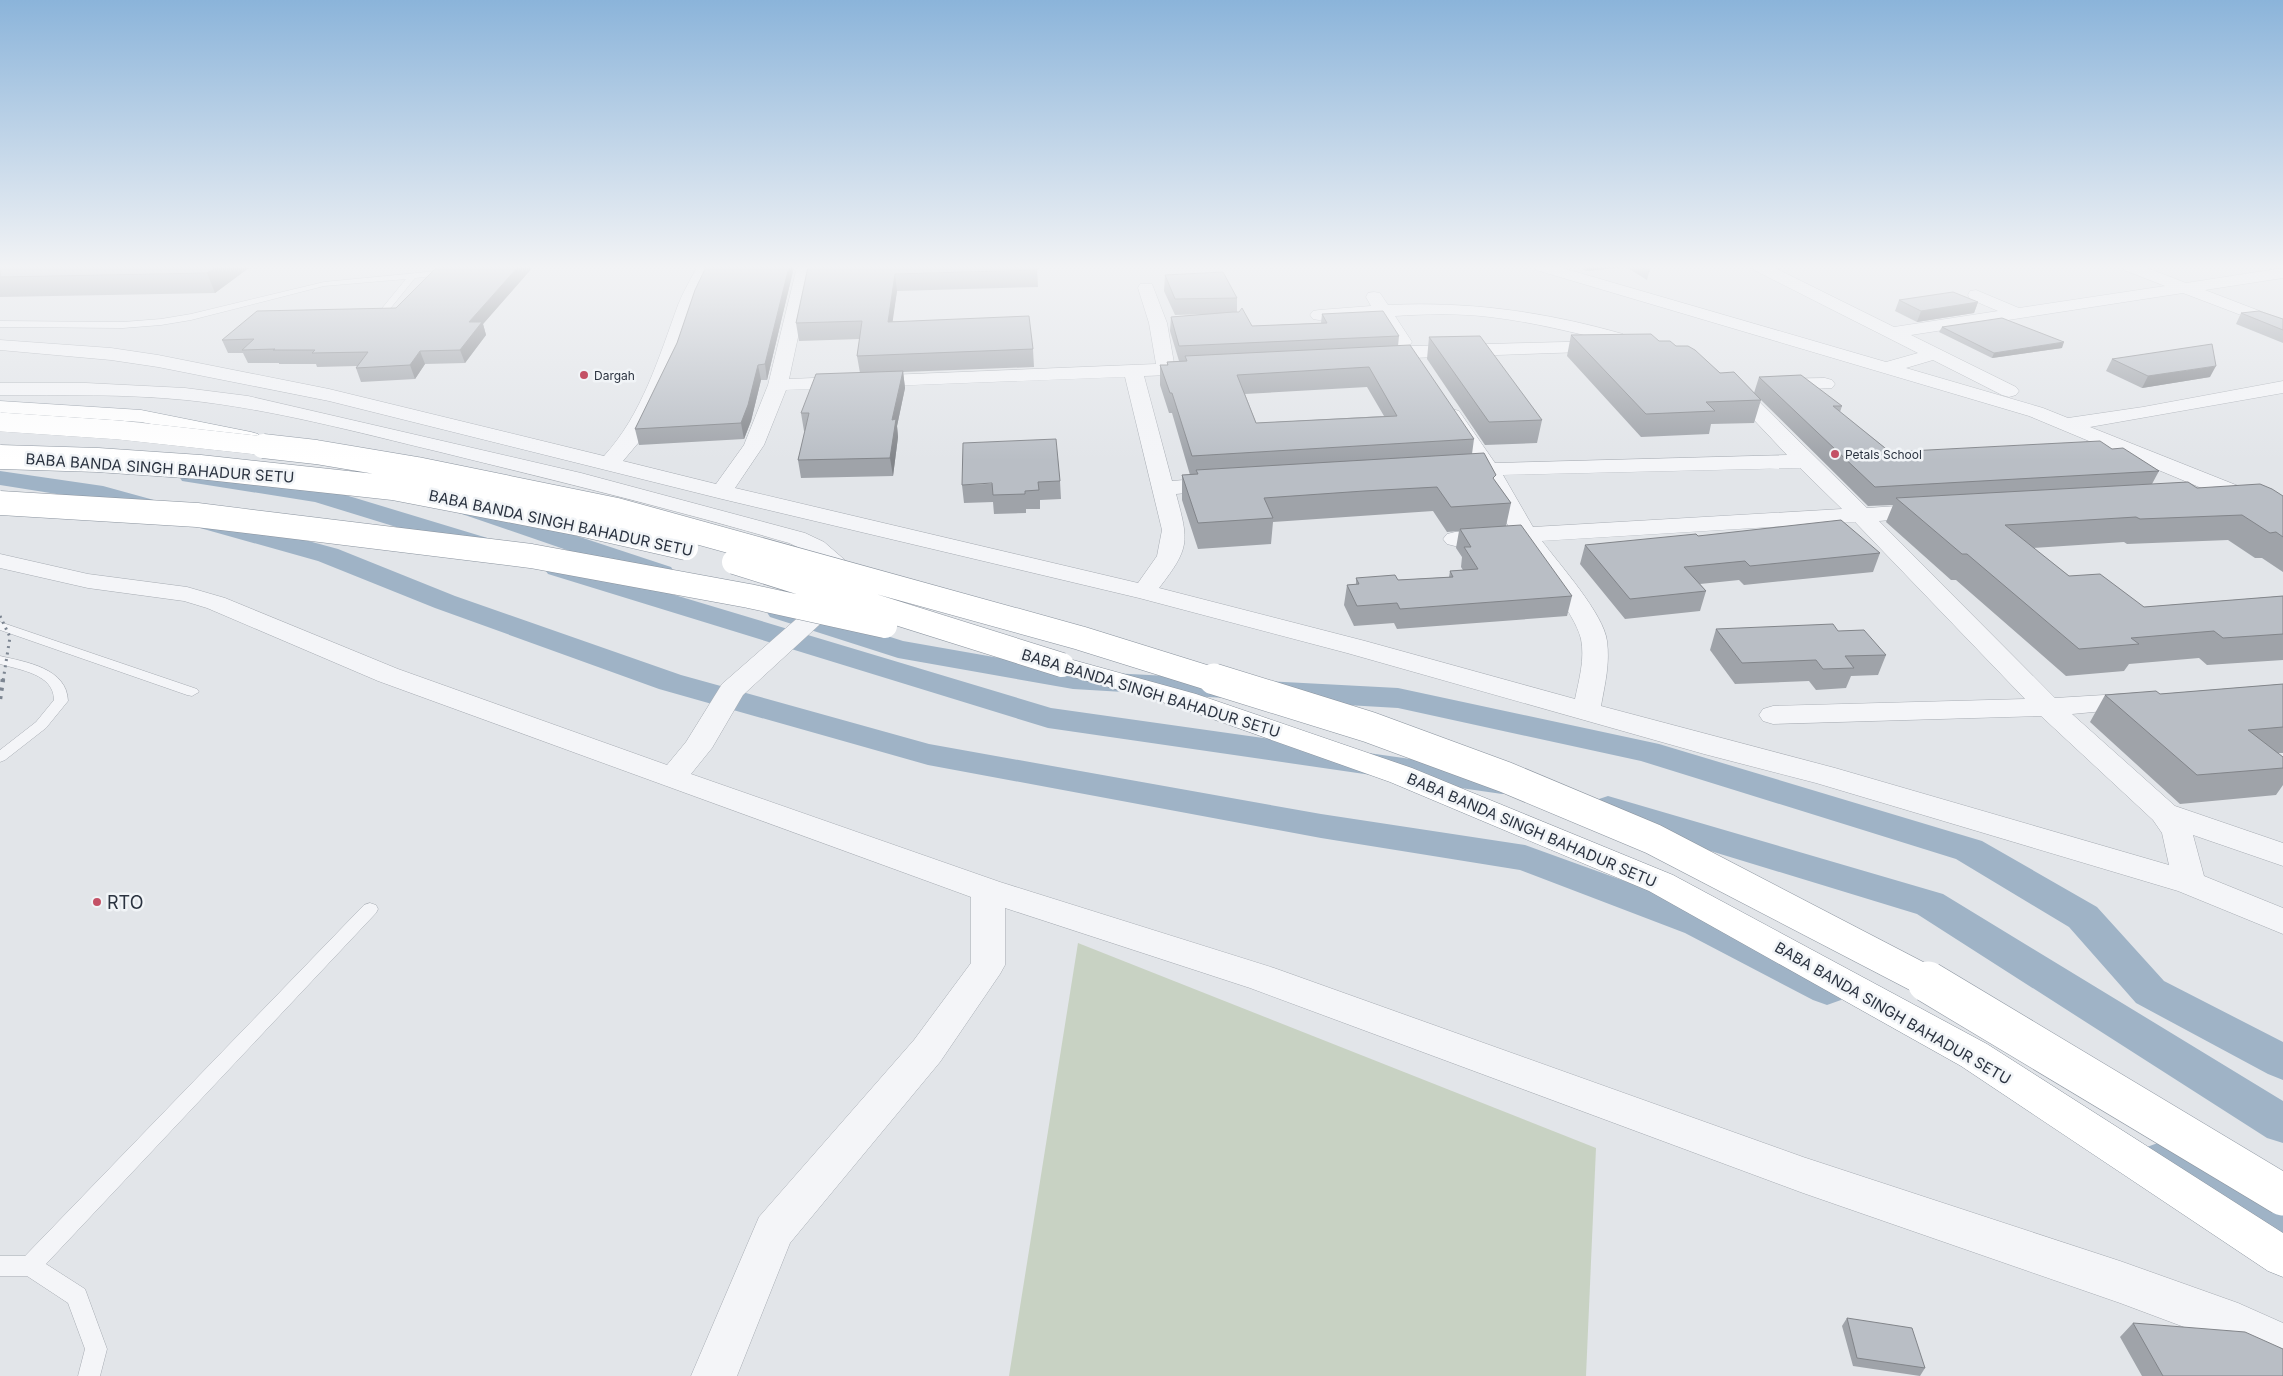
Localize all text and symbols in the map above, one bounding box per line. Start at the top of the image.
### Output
place label: Dargah [594,368,635,383]
marker: Dargah [578,369,590,381]
place label: Petals School [1845,447,1922,462]
marker: Petals School [1829,448,1841,460]
street label: BABA BANDA SINGH BAHADUR SETU [25,449,295,487]
street label: BABA BANDA SINGH BAHADUR SETU [427,486,695,560]
street label: BABA BANDA SINGH BAHADUR SETU [1019,645,1283,741]
street label: BABA BANDA SINGH BAHADUR SETU [1404,769,1660,891]
place label: RTO [107,892,143,913]
marker: RTO [91,896,103,908]
street label: BABA BANDA SINGH BAHADUR SETU [1772,937,2014,1089]

